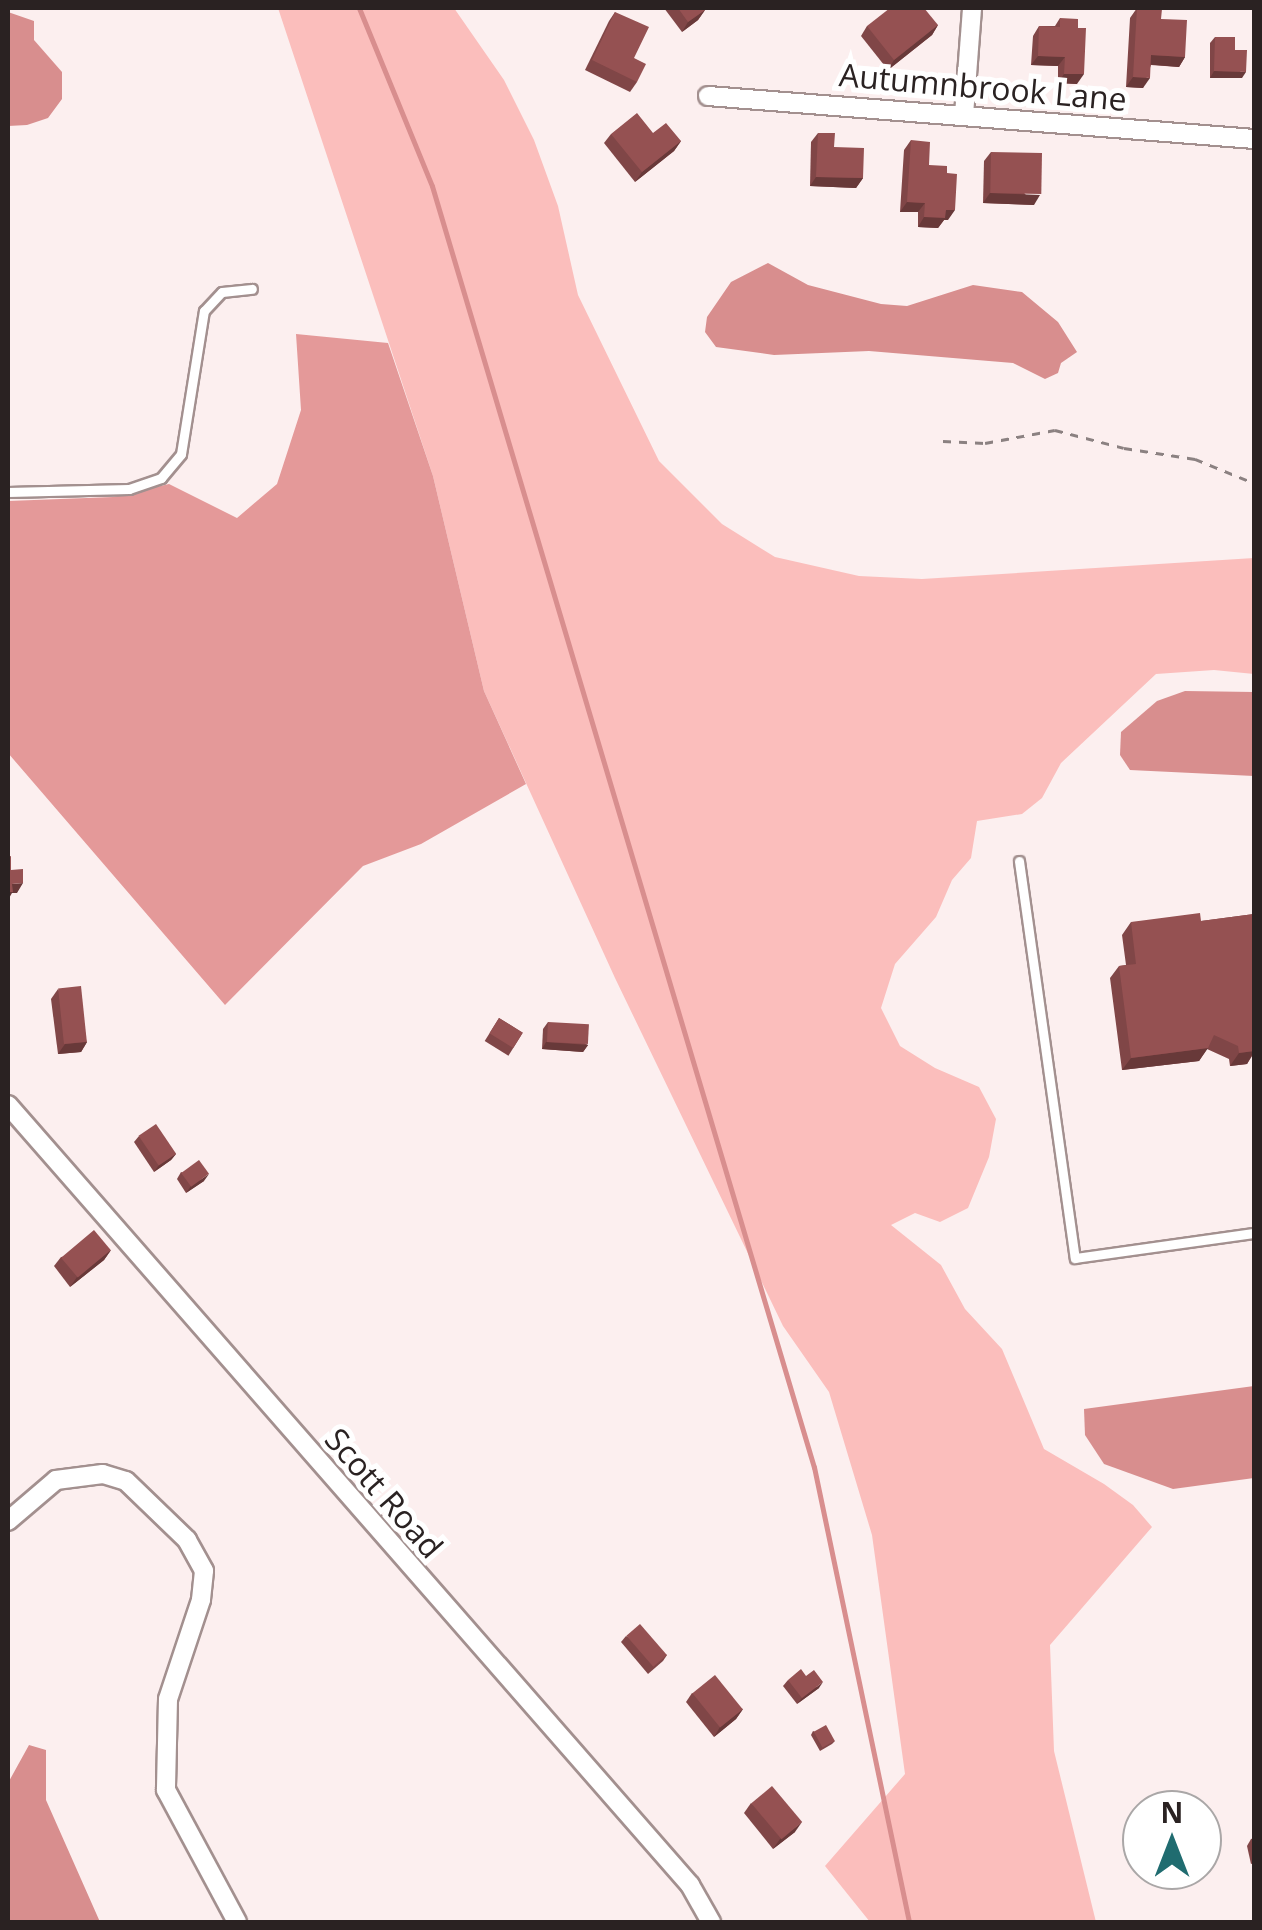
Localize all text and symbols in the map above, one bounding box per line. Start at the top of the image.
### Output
street label: Autumnbrook Lane [838,55,1128,119]
street label: Scott Road [317,1420,451,1566]
north arrow [1122,1790,1222,1890]
text: N [1161,1793,1183,1831]

